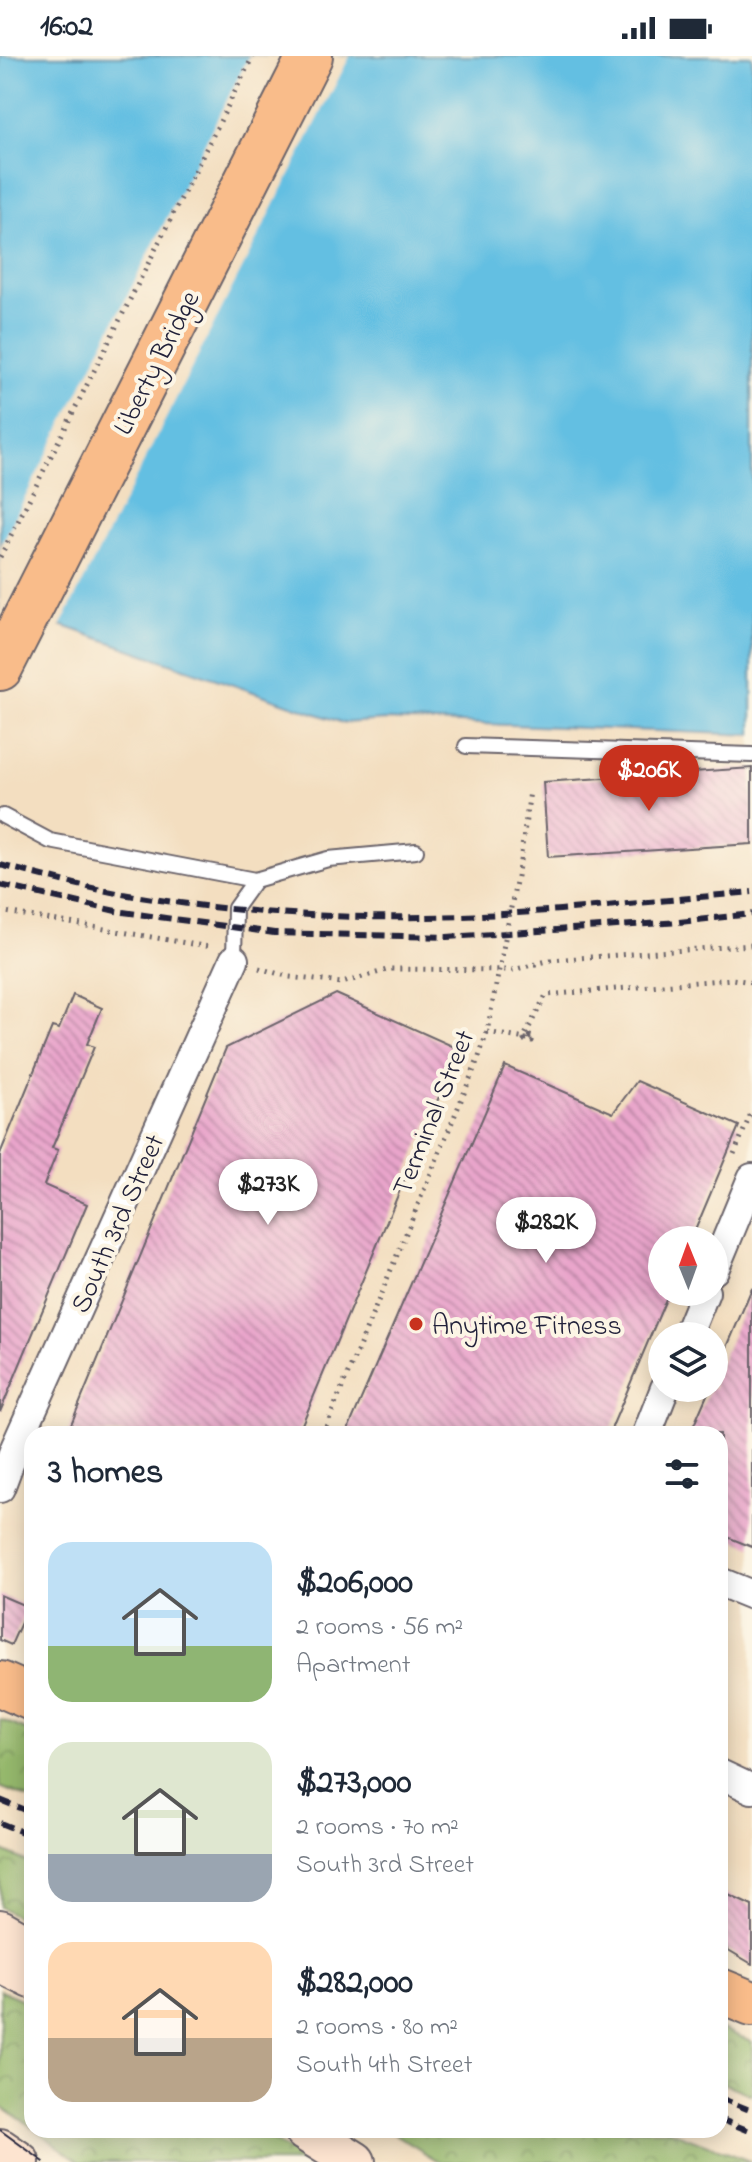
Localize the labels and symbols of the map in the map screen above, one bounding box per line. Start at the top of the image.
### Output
street label: Liberty Bridge [104,284,212,443]
pin: $206K [593,745,705,813]
street label: Terminal Street [383,1024,487,1202]
street label: South 3rd Street [61,1129,177,1320]
pin: $273K [212,1159,324,1227]
pin: $282K [490,1197,602,1265]
north arrow [648,1226,728,1306]
place label: Anytime Fitness [432,1307,622,1348]
marker: Anytime Fitness [407,1315,425,1333]

